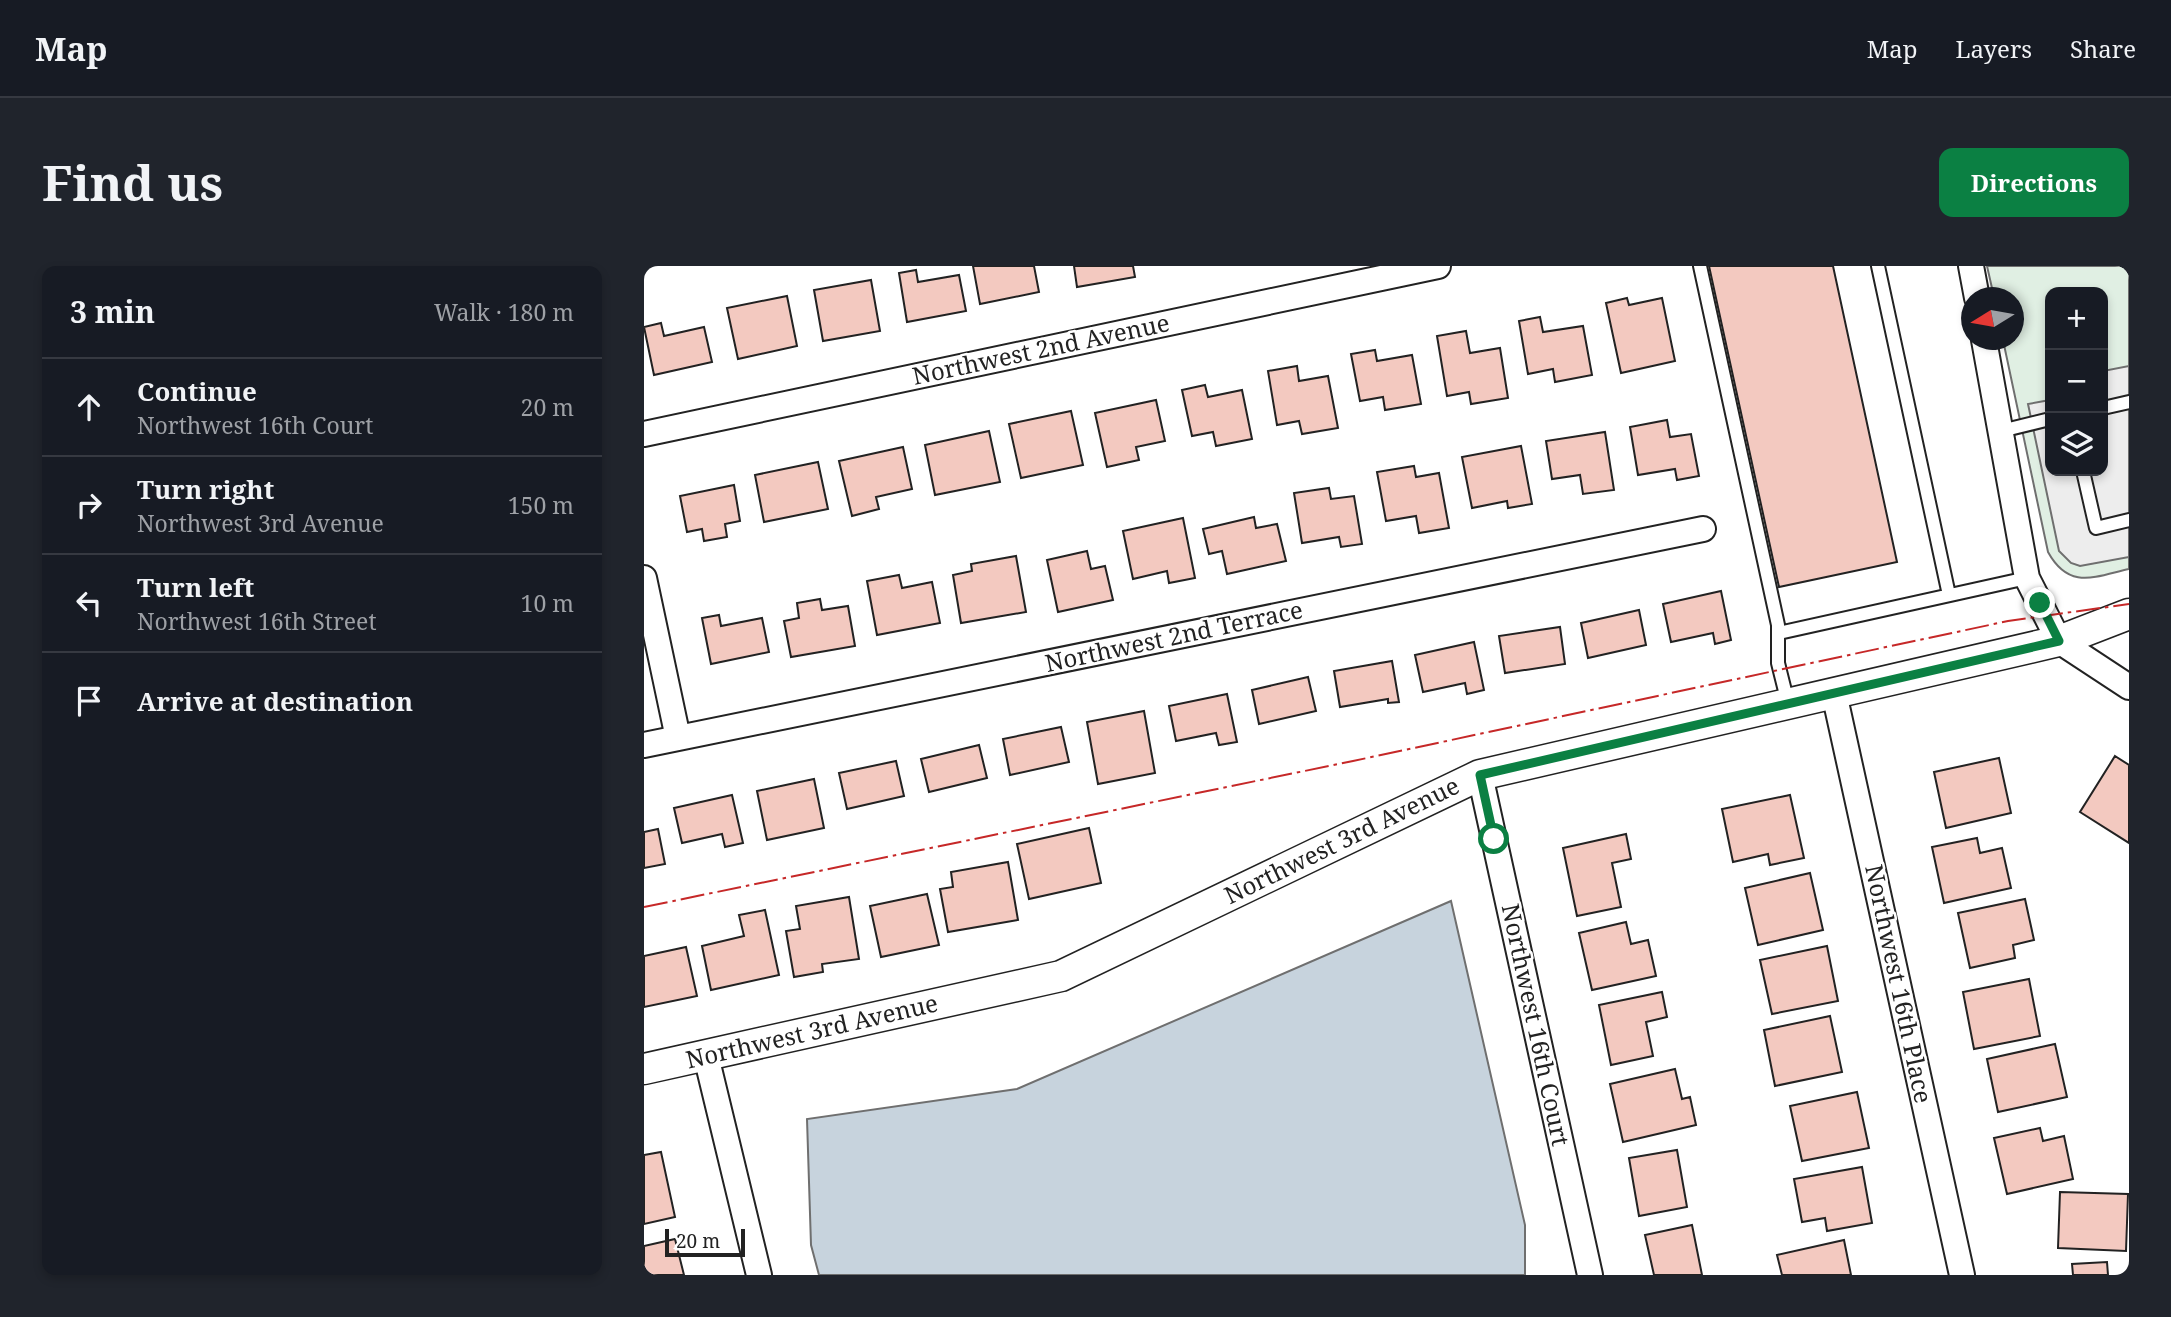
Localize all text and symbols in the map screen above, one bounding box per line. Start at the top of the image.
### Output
text: Map [35,26,108,71]
text: Map [1867,32,1918,65]
text: Layers [1956,32,2032,65]
text: Share [2070,32,2136,65]
button: Directions [1939,148,2129,217]
text: Find us [42,149,223,215]
north arrow [1961,287,2024,350]
map controls [2045,287,2108,476]
button: + [2045,287,2108,350]
text: 3 min [70,291,155,332]
text: Walk · 180 m [434,296,574,328]
street label: Northwest 2nd Avenue [909,305,1172,392]
button: − [2045,350,2108,413]
text: Continue [137,373,257,409]
icon: ahead [70,388,108,426]
text: 20 m [521,391,574,423]
text: Northwest 16th Court [137,409,373,441]
button: layers [2045,413,2108,476]
text: Turn right [137,471,274,507]
icon: right [70,486,108,524]
text: 150 m [508,489,574,521]
text: Northwest 3rd Avenue [137,507,384,539]
text: Turn left [137,569,254,605]
icon: left [70,584,108,622]
text: 10 m [521,587,574,619]
route end [2024,587,2055,618]
street label: Northwest 2nd Terrace [1042,592,1306,679]
text: Northwest 16th Street [137,605,376,637]
icon: arrive [70,682,108,720]
text: Arrive at destination [137,683,413,719]
street label: Northwest 3rd Avenue [1218,768,1464,911]
route start [1478,823,1509,854]
street label: Northwest 16th Place [1858,861,1941,1106]
street label: Northwest 16th Court [1495,901,1578,1149]
street label: Northwest 3rd Avenue [682,985,941,1076]
scale bar [665,1226,746,1258]
text: 20 m [676,1228,720,1254]

